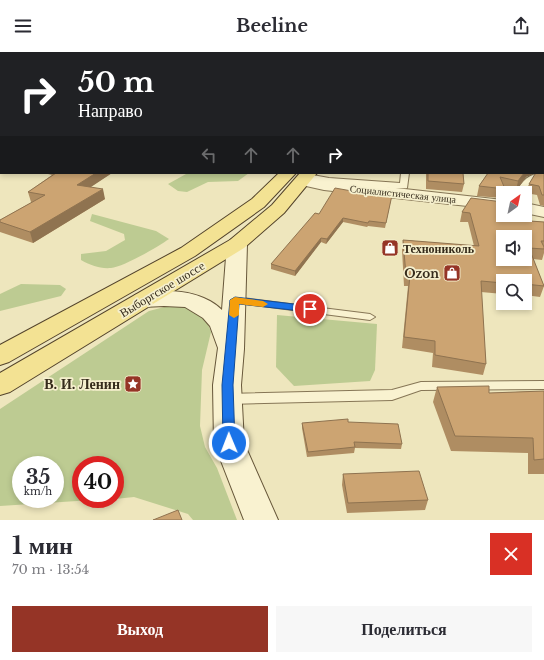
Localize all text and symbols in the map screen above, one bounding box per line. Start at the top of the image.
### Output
icon: menu [12,15,34,37]
text: Beeline [236,15,308,37]
icon: share [510,15,532,37]
text: 50 m [78,65,154,100]
icon: right [12,68,64,120]
text: Направо [78,100,143,122]
icon: left [198,144,220,166]
icon: ahead [240,144,262,166]
icon: ahead [282,144,304,166]
icon: right [324,144,346,166]
street label: Социалистическая улица [349,182,457,206]
north arrow [496,186,532,222]
map controls [496,186,532,310]
button: sound [496,230,532,266]
shop icon: Технониколь [380,238,400,258]
place label: Технониколь [403,241,475,256]
street label: Выборгское шоссе [117,258,207,320]
shop icon: Ozon [442,263,462,283]
place label: Ozon [404,266,439,281]
button: search [496,274,532,310]
pin [293,292,327,326]
icon: arrive [299,298,321,320]
place icon: В. И. Ленин [123,374,143,394]
place label: В. И. Ленин [44,375,120,393]
position arrow [208,422,250,464]
speed limit sign: 40 [72,456,124,508]
text: 35 [26,465,50,489]
text: km/h [24,485,52,498]
text: 1 мин [12,531,73,560]
button: close [490,533,532,575]
text: 70 m · 13:54 [12,561,89,578]
button: Выход [12,606,268,652]
button: Поделиться [276,606,532,652]

